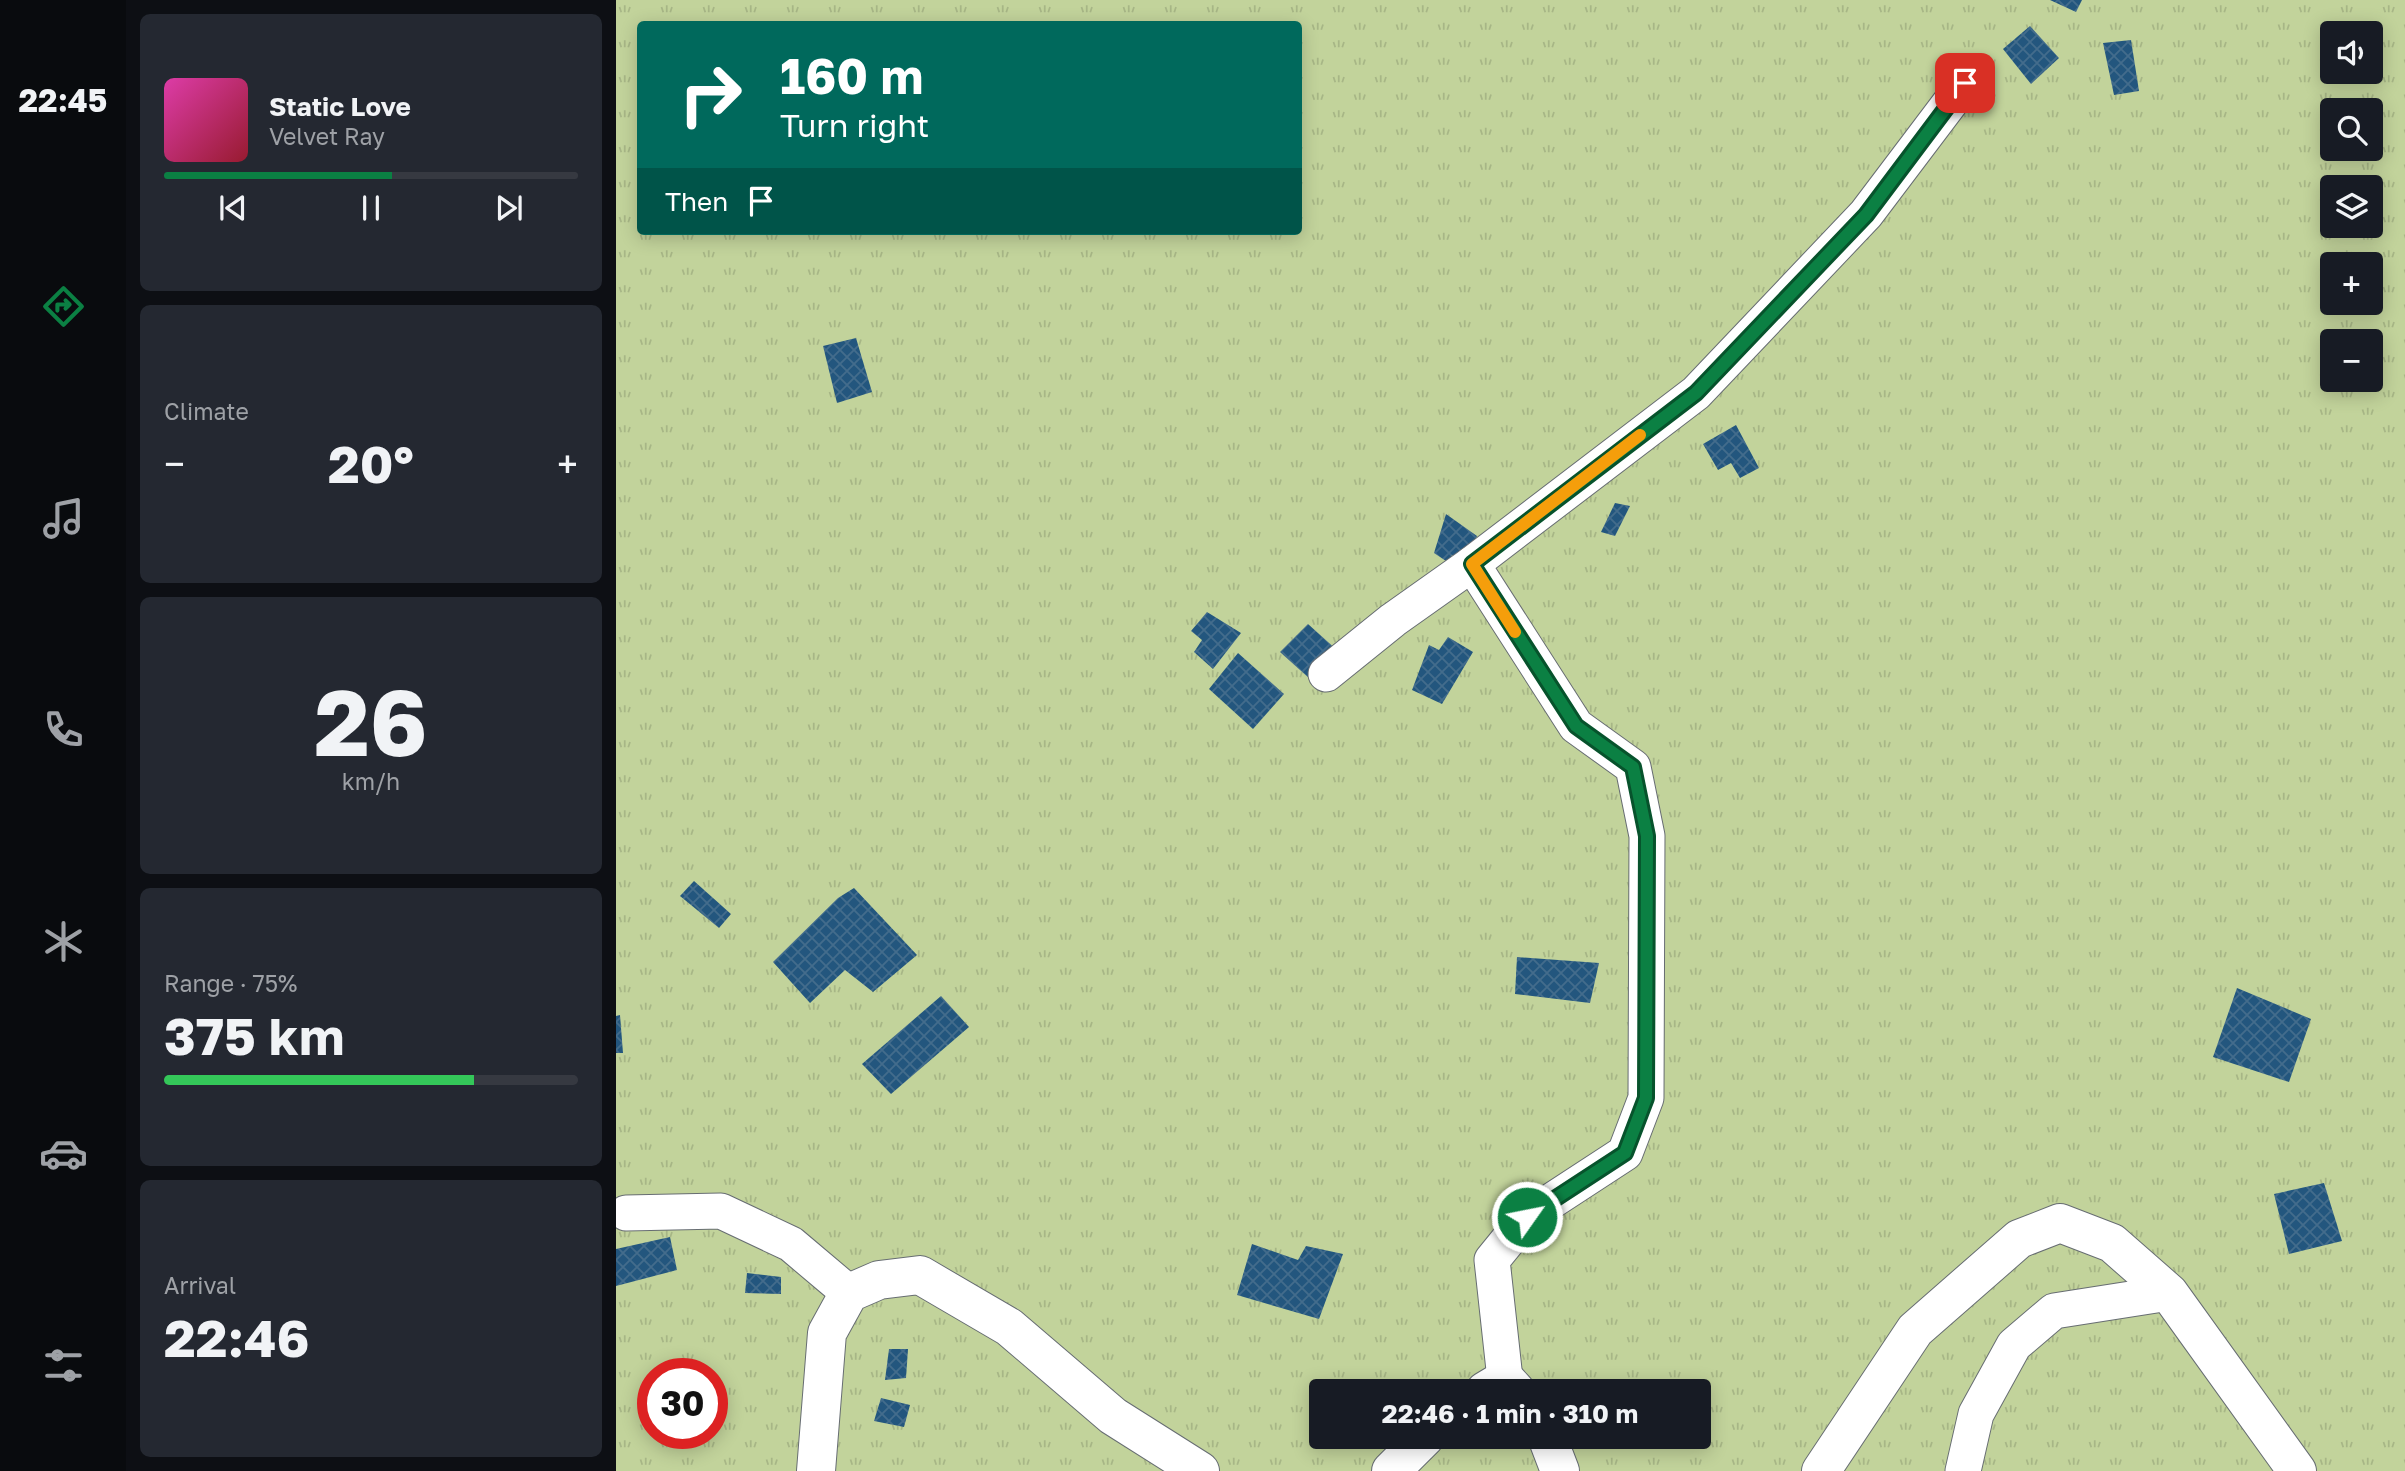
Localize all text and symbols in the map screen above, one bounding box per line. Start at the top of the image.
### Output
map controls [2320,21,2383,392]
button: sound [2320,21,2383,84]
text: 160 m [780,46,923,105]
icon: right [665,49,756,140]
pin [1935,53,1995,113]
icon: arrive [1946,64,1984,102]
text: 22:45 [19,81,107,119]
text: Static Love [269,91,411,122]
button: search [2320,98,2383,161]
text: Turn right [780,106,929,144]
text: Velvet Ray [269,122,385,150]
button: layers [2320,175,2383,238]
icon: arrive [742,182,780,220]
text: Then [665,186,728,217]
icon: previous [214,189,252,227]
icon: pause [352,189,390,227]
icon: next [490,189,528,227]
button: + [2320,252,2383,315]
icon: directions [39,282,88,331]
button: − [2320,329,2383,392]
text: Climate [164,397,249,425]
text: 20° [328,432,414,494]
text: − [164,441,185,486]
text: + [557,441,578,486]
icon: music [39,494,88,543]
text: 26 [314,667,428,776]
icon: phone [39,705,88,754]
text: km/h [342,767,400,795]
icon: climate [39,917,88,966]
text: Range · 75% [164,969,297,997]
text: 375 km [164,1004,344,1066]
icon: car [39,1129,88,1178]
position arrow [1490,1180,1564,1254]
text: Arrival [164,1271,236,1299]
text: 22:46 [164,1306,310,1368]
icon: filters [39,1341,88,1390]
speed limit sign: 30 [637,1358,728,1449]
text: 22:46 · 1 min · 310 m [1382,1398,1638,1429]

